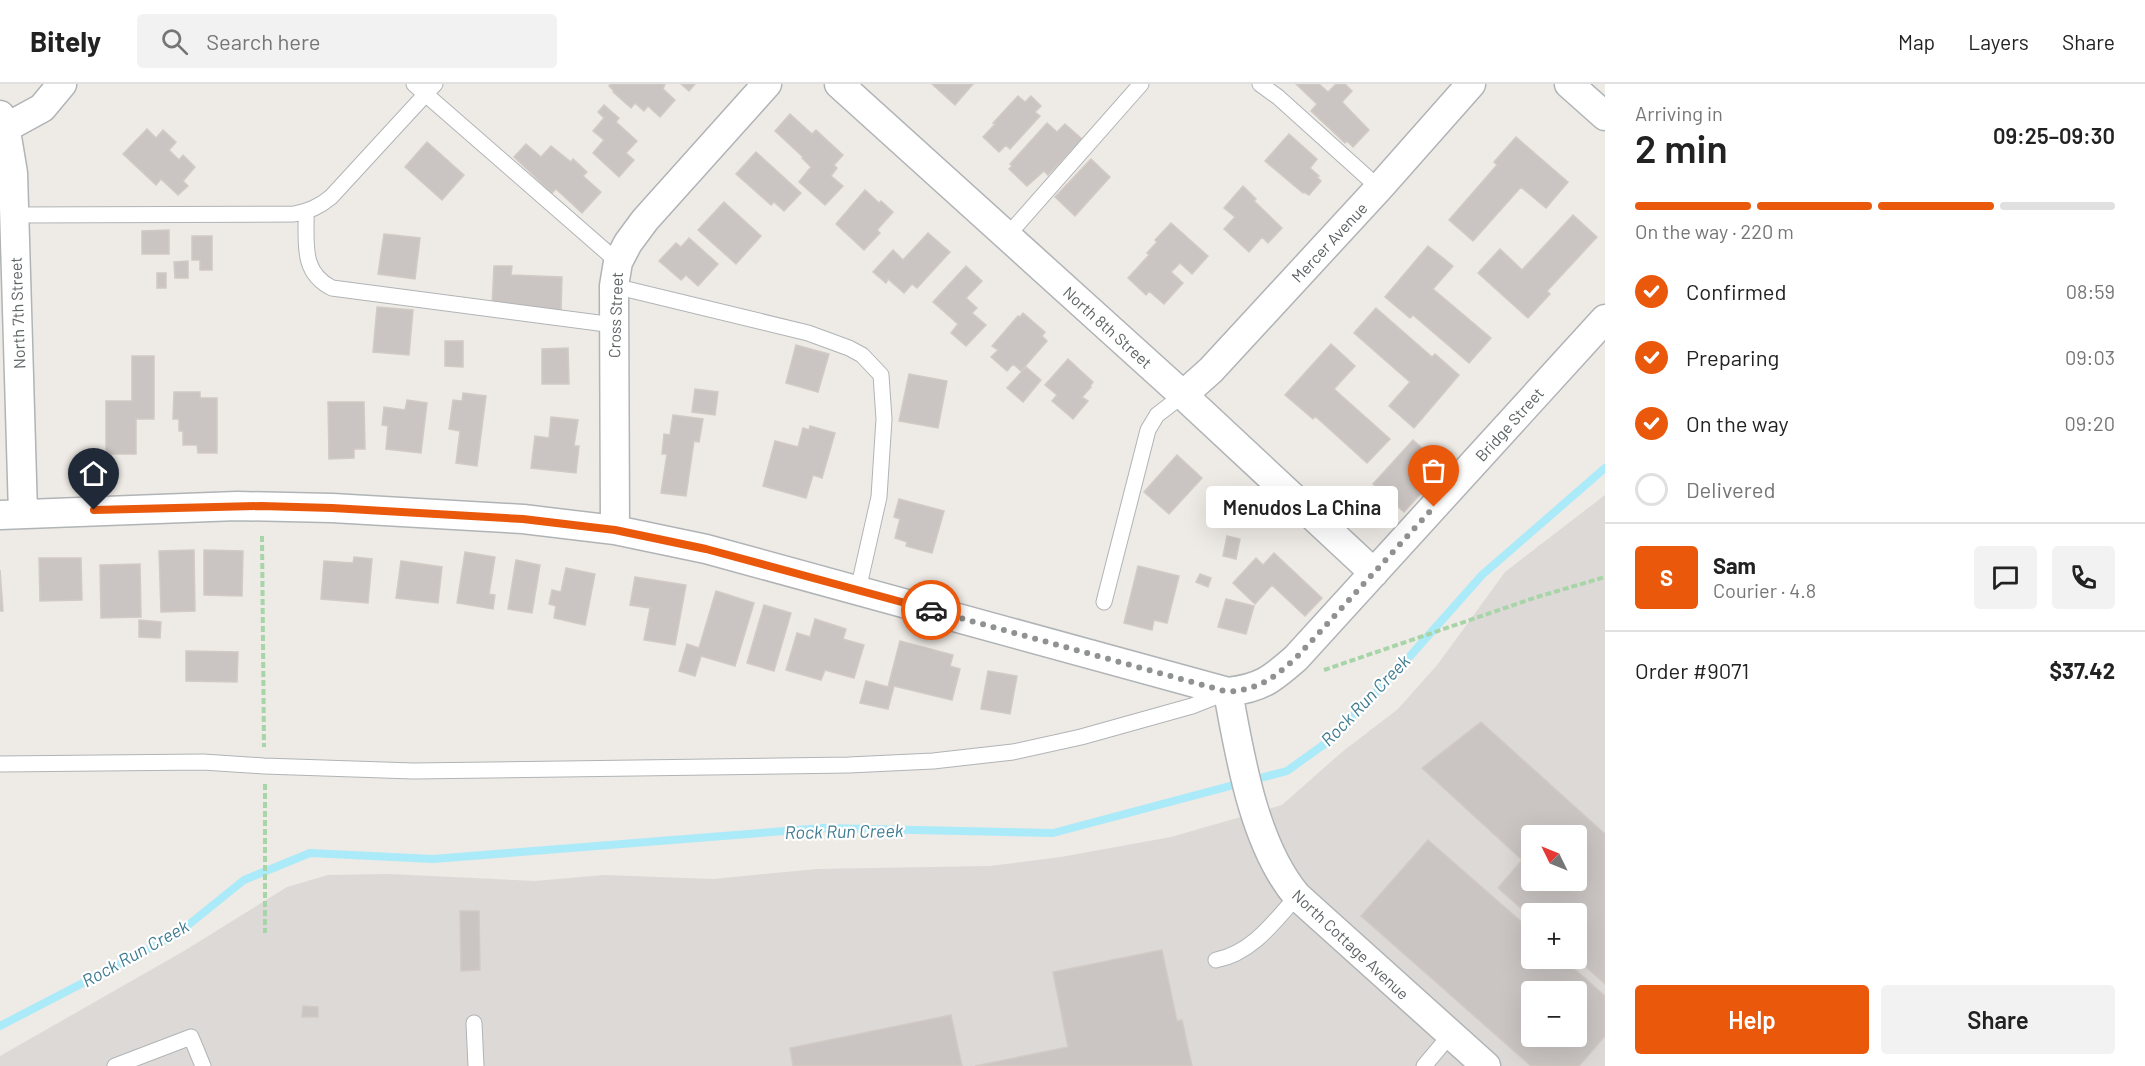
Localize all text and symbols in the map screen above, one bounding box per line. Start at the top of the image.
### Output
search box [137,14,557,68]
text: Bitely [30,24,101,58]
icon: search [158,25,191,58]
text: Search here [206,28,321,54]
text: Map [1898,29,1935,54]
text: Layers [1968,29,2029,54]
text: Share [2062,29,2115,54]
text: Arriving in [1635,101,1723,125]
text: 09:25–09:30 [1993,122,2115,148]
text: 2 min [1635,124,1728,171]
street label: Mercer Avenue [1287,198,1371,286]
text: On the way · 220 m [1635,219,1794,243]
street label: North 7th Street [6,257,28,369]
street label: Cross Street [604,272,626,358]
icon: check [1635,275,1668,308]
text: Confirmed [1686,278,1786,304]
text: 08:59 [2066,279,2115,303]
street label: North 8th Street [1060,282,1156,372]
icon: check [1635,341,1668,374]
text: Preparing [1686,344,1779,370]
text: 09:03 [2065,345,2115,369]
street label: Bridge Street [1471,383,1547,465]
icon: check [1635,407,1668,440]
text: On the way [1686,410,1789,436]
text: 09:20 [2064,411,2115,435]
pin [1408,445,1459,507]
pin [68,448,119,510]
icon: bag [1417,454,1450,487]
icon: home [77,457,110,490]
text: Delivered [1686,476,1775,502]
callout: Menudos La China [1206,486,1398,528]
text: Menudos La China [1223,495,1381,519]
button: chat [1974,546,2037,609]
button: phone [2052,546,2115,609]
text: Sam [1713,552,1756,578]
text: S [1660,564,1673,590]
text: Courier · 4.8 [1713,578,1816,602]
courier [901,580,961,640]
icon: car [915,594,948,627]
water label: Rock Run Creek [1316,650,1414,750]
text: Order #9071 [1635,657,1749,683]
text: $37.42 [2050,657,2115,683]
water label: Rock Run Creek [784,819,904,843]
north arrow [1521,825,1587,891]
map controls [1521,825,1587,1047]
street label: North Cottage Avenue [1289,885,1413,1003]
button: + [1521,903,1587,969]
water label: Rock Run Creek [78,914,192,991]
button: − [1521,981,1587,1047]
button: Help [1635,985,1869,1054]
button: Share [1881,985,2115,1054]

